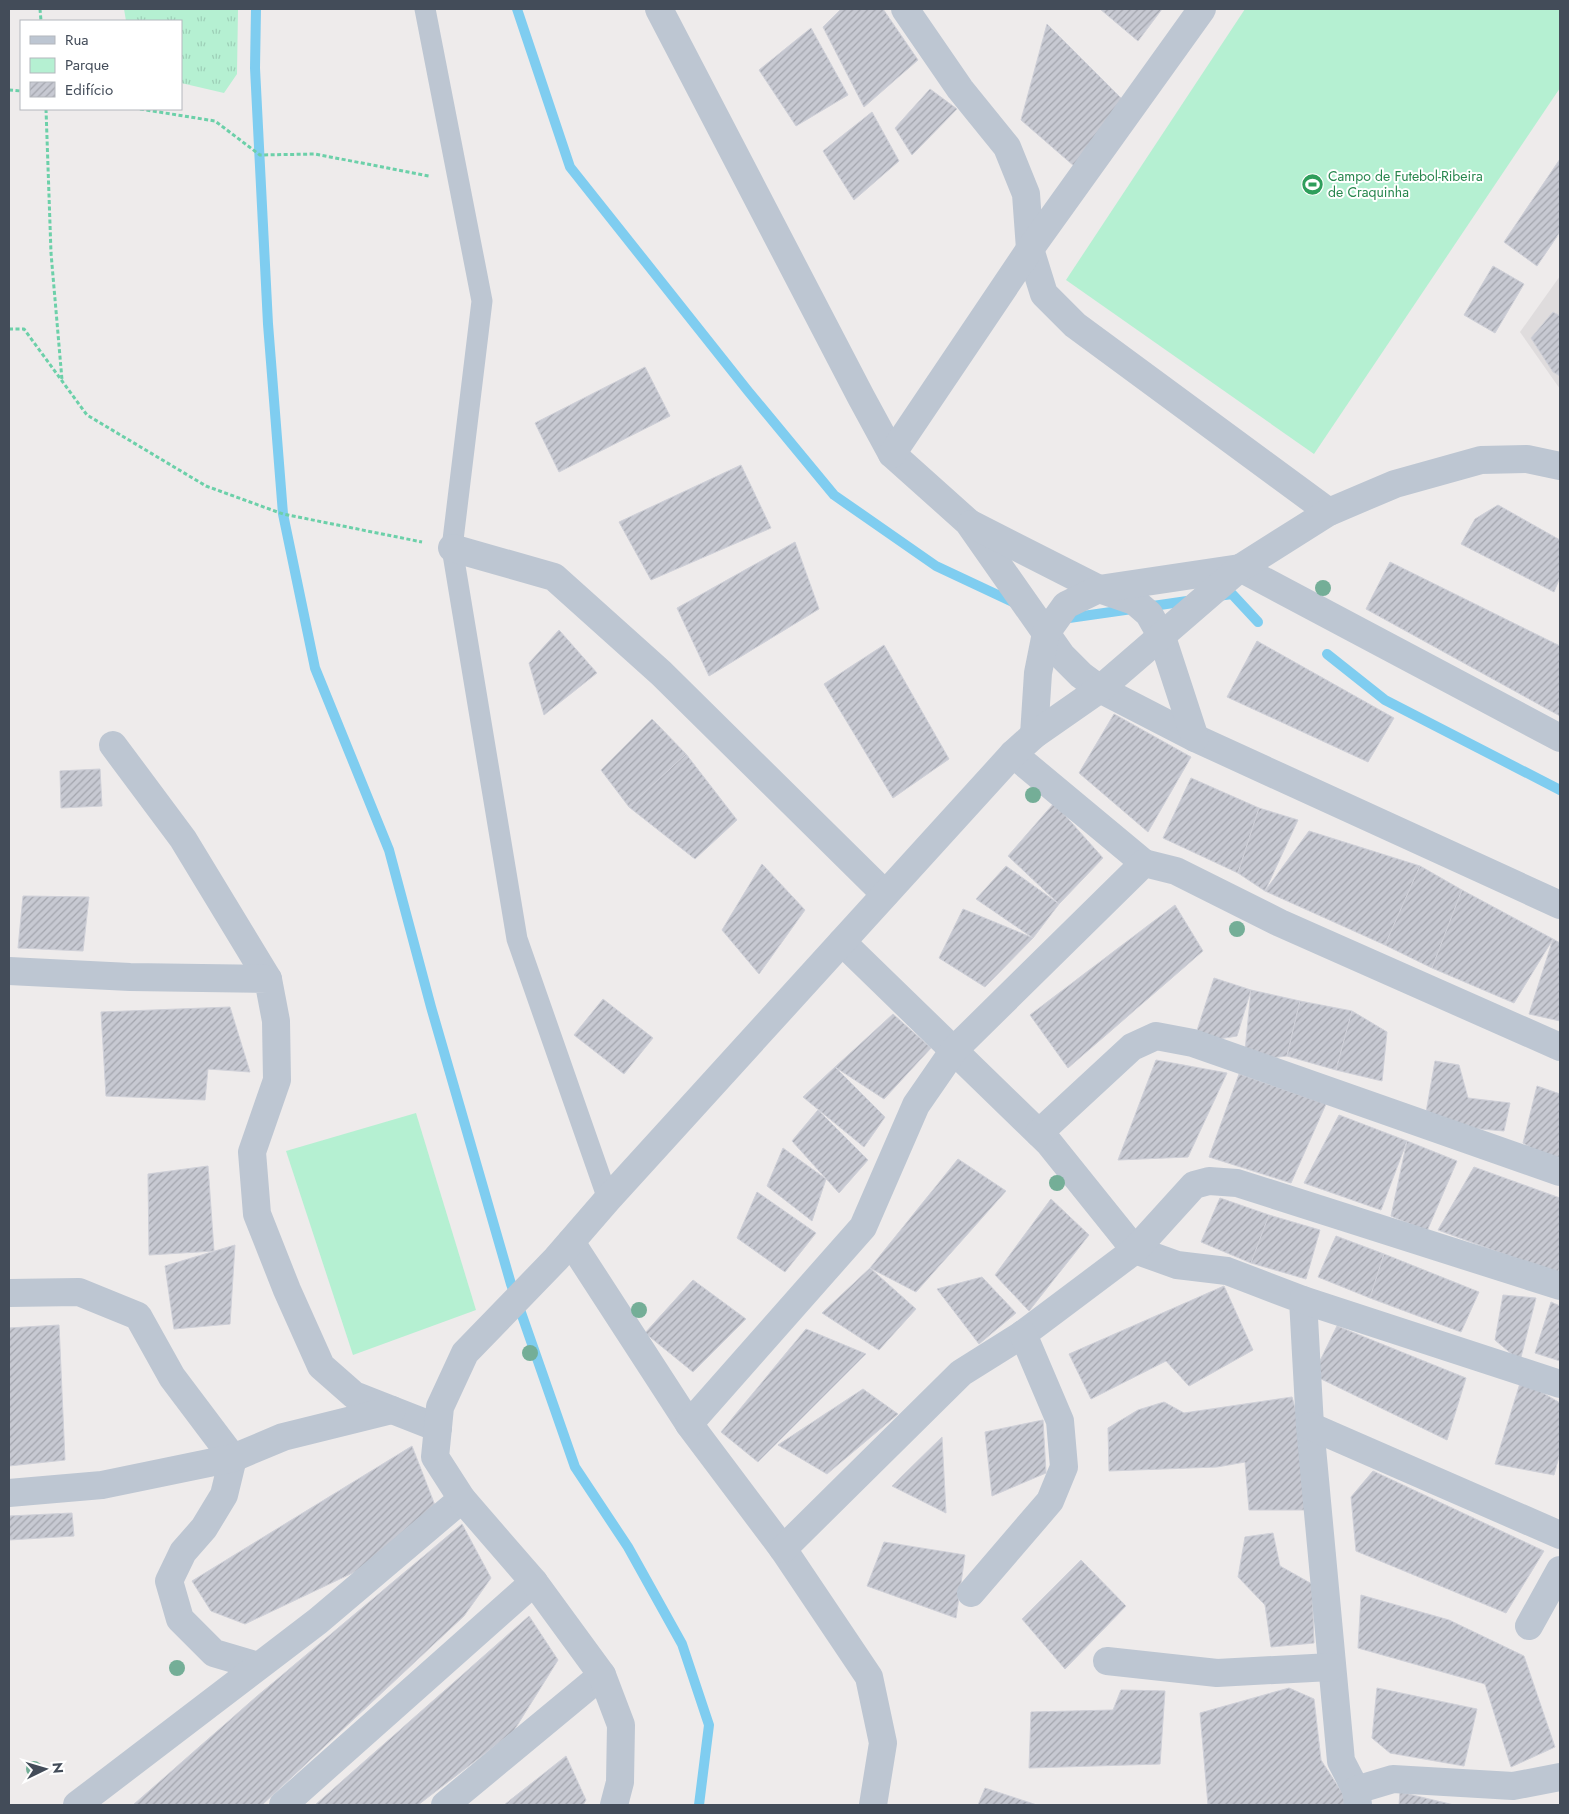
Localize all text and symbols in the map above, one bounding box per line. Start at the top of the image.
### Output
legend [20,20,182,110]
text: Rua [65,29,89,51]
text: Parque [65,54,109,76]
text: Edifício [65,79,113,101]
place label: Campo de Futebol-Ribeira de Craquinha [1328,166,1483,202]
sports icon: Campo de Futebol-Ribeira de Craquinha [1300,172,1324,196]
north arrow [20,1744,70,1794]
text: N [48,1761,68,1774]

